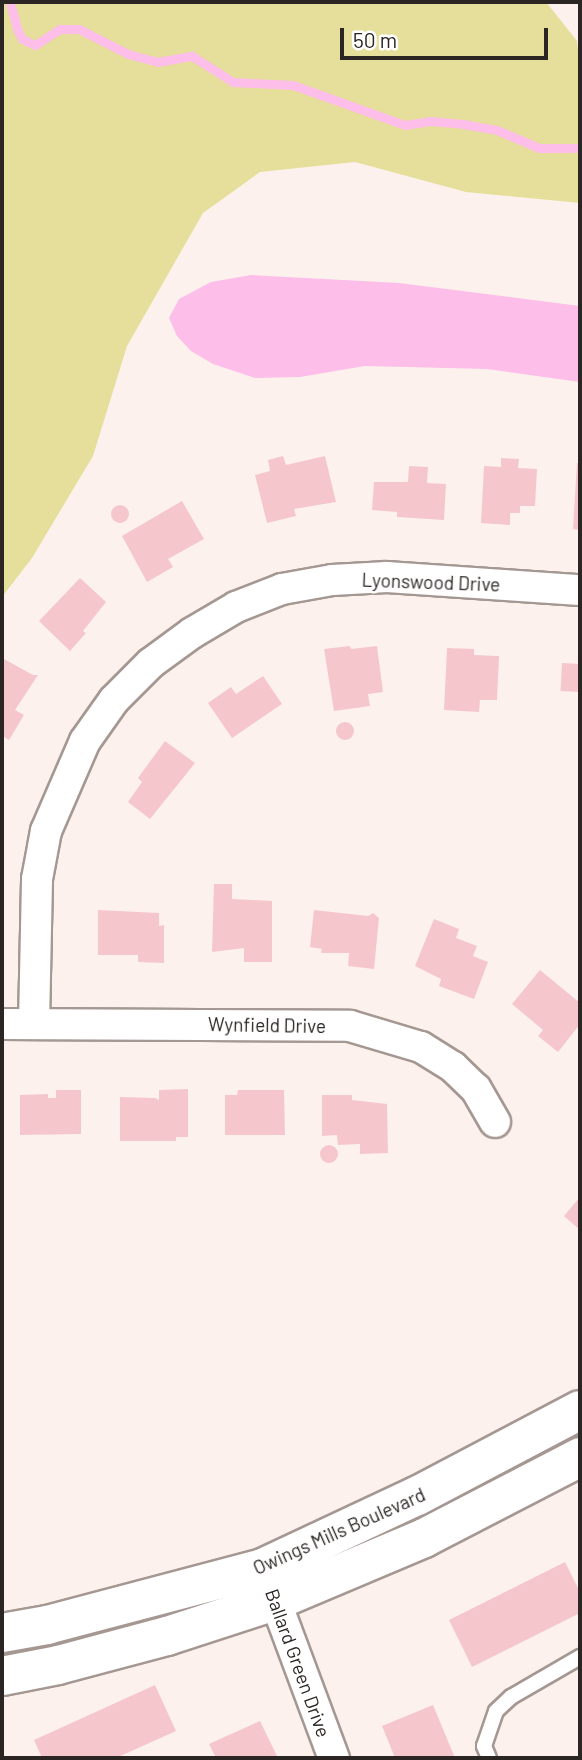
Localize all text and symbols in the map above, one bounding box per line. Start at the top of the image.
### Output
scale bar [344,14,552,58]
text: 50 m [353,27,397,52]
street label: Lyonswood Drive [361,568,501,596]
street label: Wynfield Drive [208,1013,326,1037]
street label: Owings Mills Boulevard [249,1483,429,1579]
street label: Ballard Green Drive [261,1586,335,1740]

